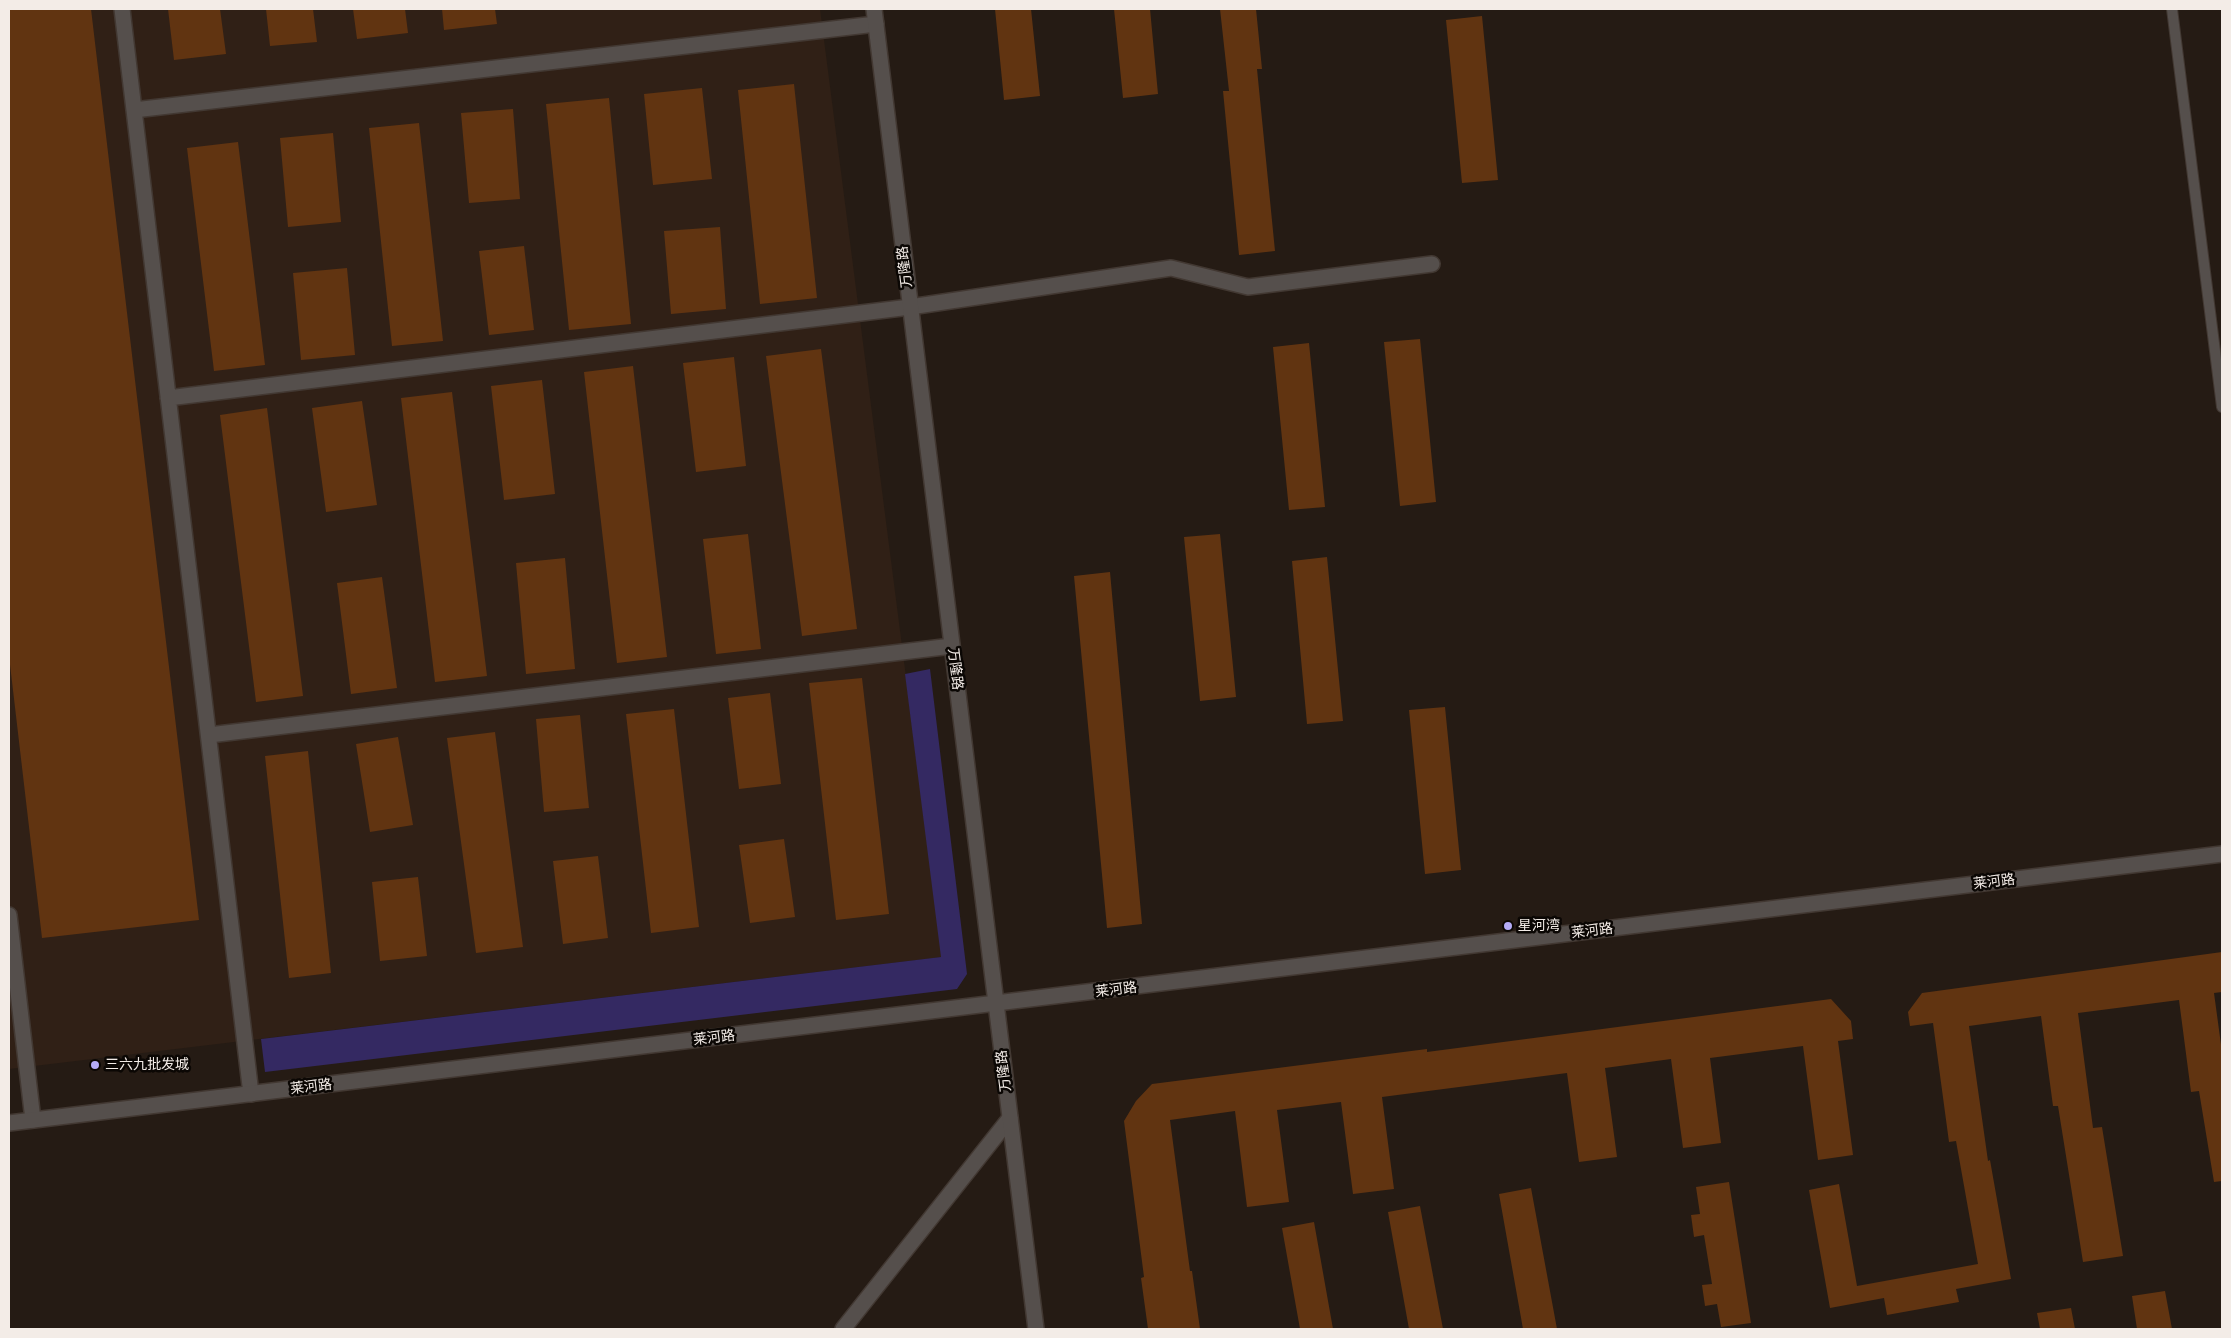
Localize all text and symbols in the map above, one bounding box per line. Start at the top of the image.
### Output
street label: 万隆路 [894,245,916,289]
street label: 万隆路 [944,647,966,691]
street label: 莱河路 [1972,871,2016,893]
place label: 星河湾 [1518,918,1560,934]
marker: 星河湾 [1502,920,1514,932]
street label: 莱河路 [1570,920,1614,942]
street label: 莱河路 [1094,979,1138,1001]
street label: 莱河路 [692,1027,736,1049]
street label: 万隆路 [993,1049,1015,1093]
place label: 三六九批发城 [105,1057,189,1073]
marker: 三六九批发城 [89,1059,101,1071]
street label: 莱河路 [289,1076,333,1098]

